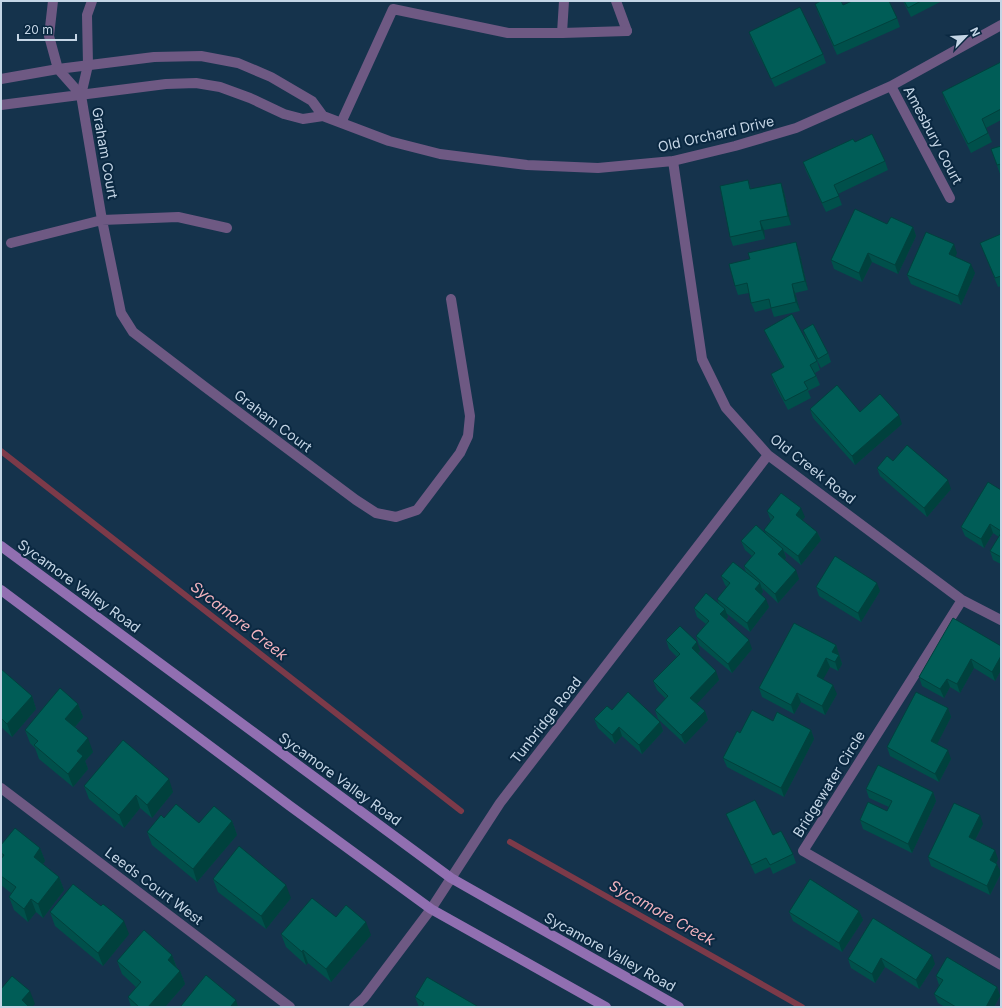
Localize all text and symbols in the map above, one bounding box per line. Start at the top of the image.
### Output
scale bar [18,16,76,42]
north arrow [946,16,986,56]
text: 20 m [24,22,53,37]
text: N [967,25,983,39]
street label: Amesbury Court [900,83,967,187]
street label: Graham Court [89,106,122,201]
street label: Old Orchard Drive [656,112,776,155]
street label: Graham Court [231,386,316,456]
street label: Old Creek Road [767,430,859,507]
street label: Sycamore Valley Road [15,535,144,636]
water label: Sycamore Creek [187,577,292,665]
street label: Tunbridge Road [507,673,585,766]
street label: Bridgewater Circle [789,727,868,840]
street label: Sycamore Valley Road [276,728,405,829]
street label: Leeds Court West [102,843,207,928]
water label: Sycamore Creek [606,876,719,950]
street label: Sycamore Valley Road [542,908,679,995]

